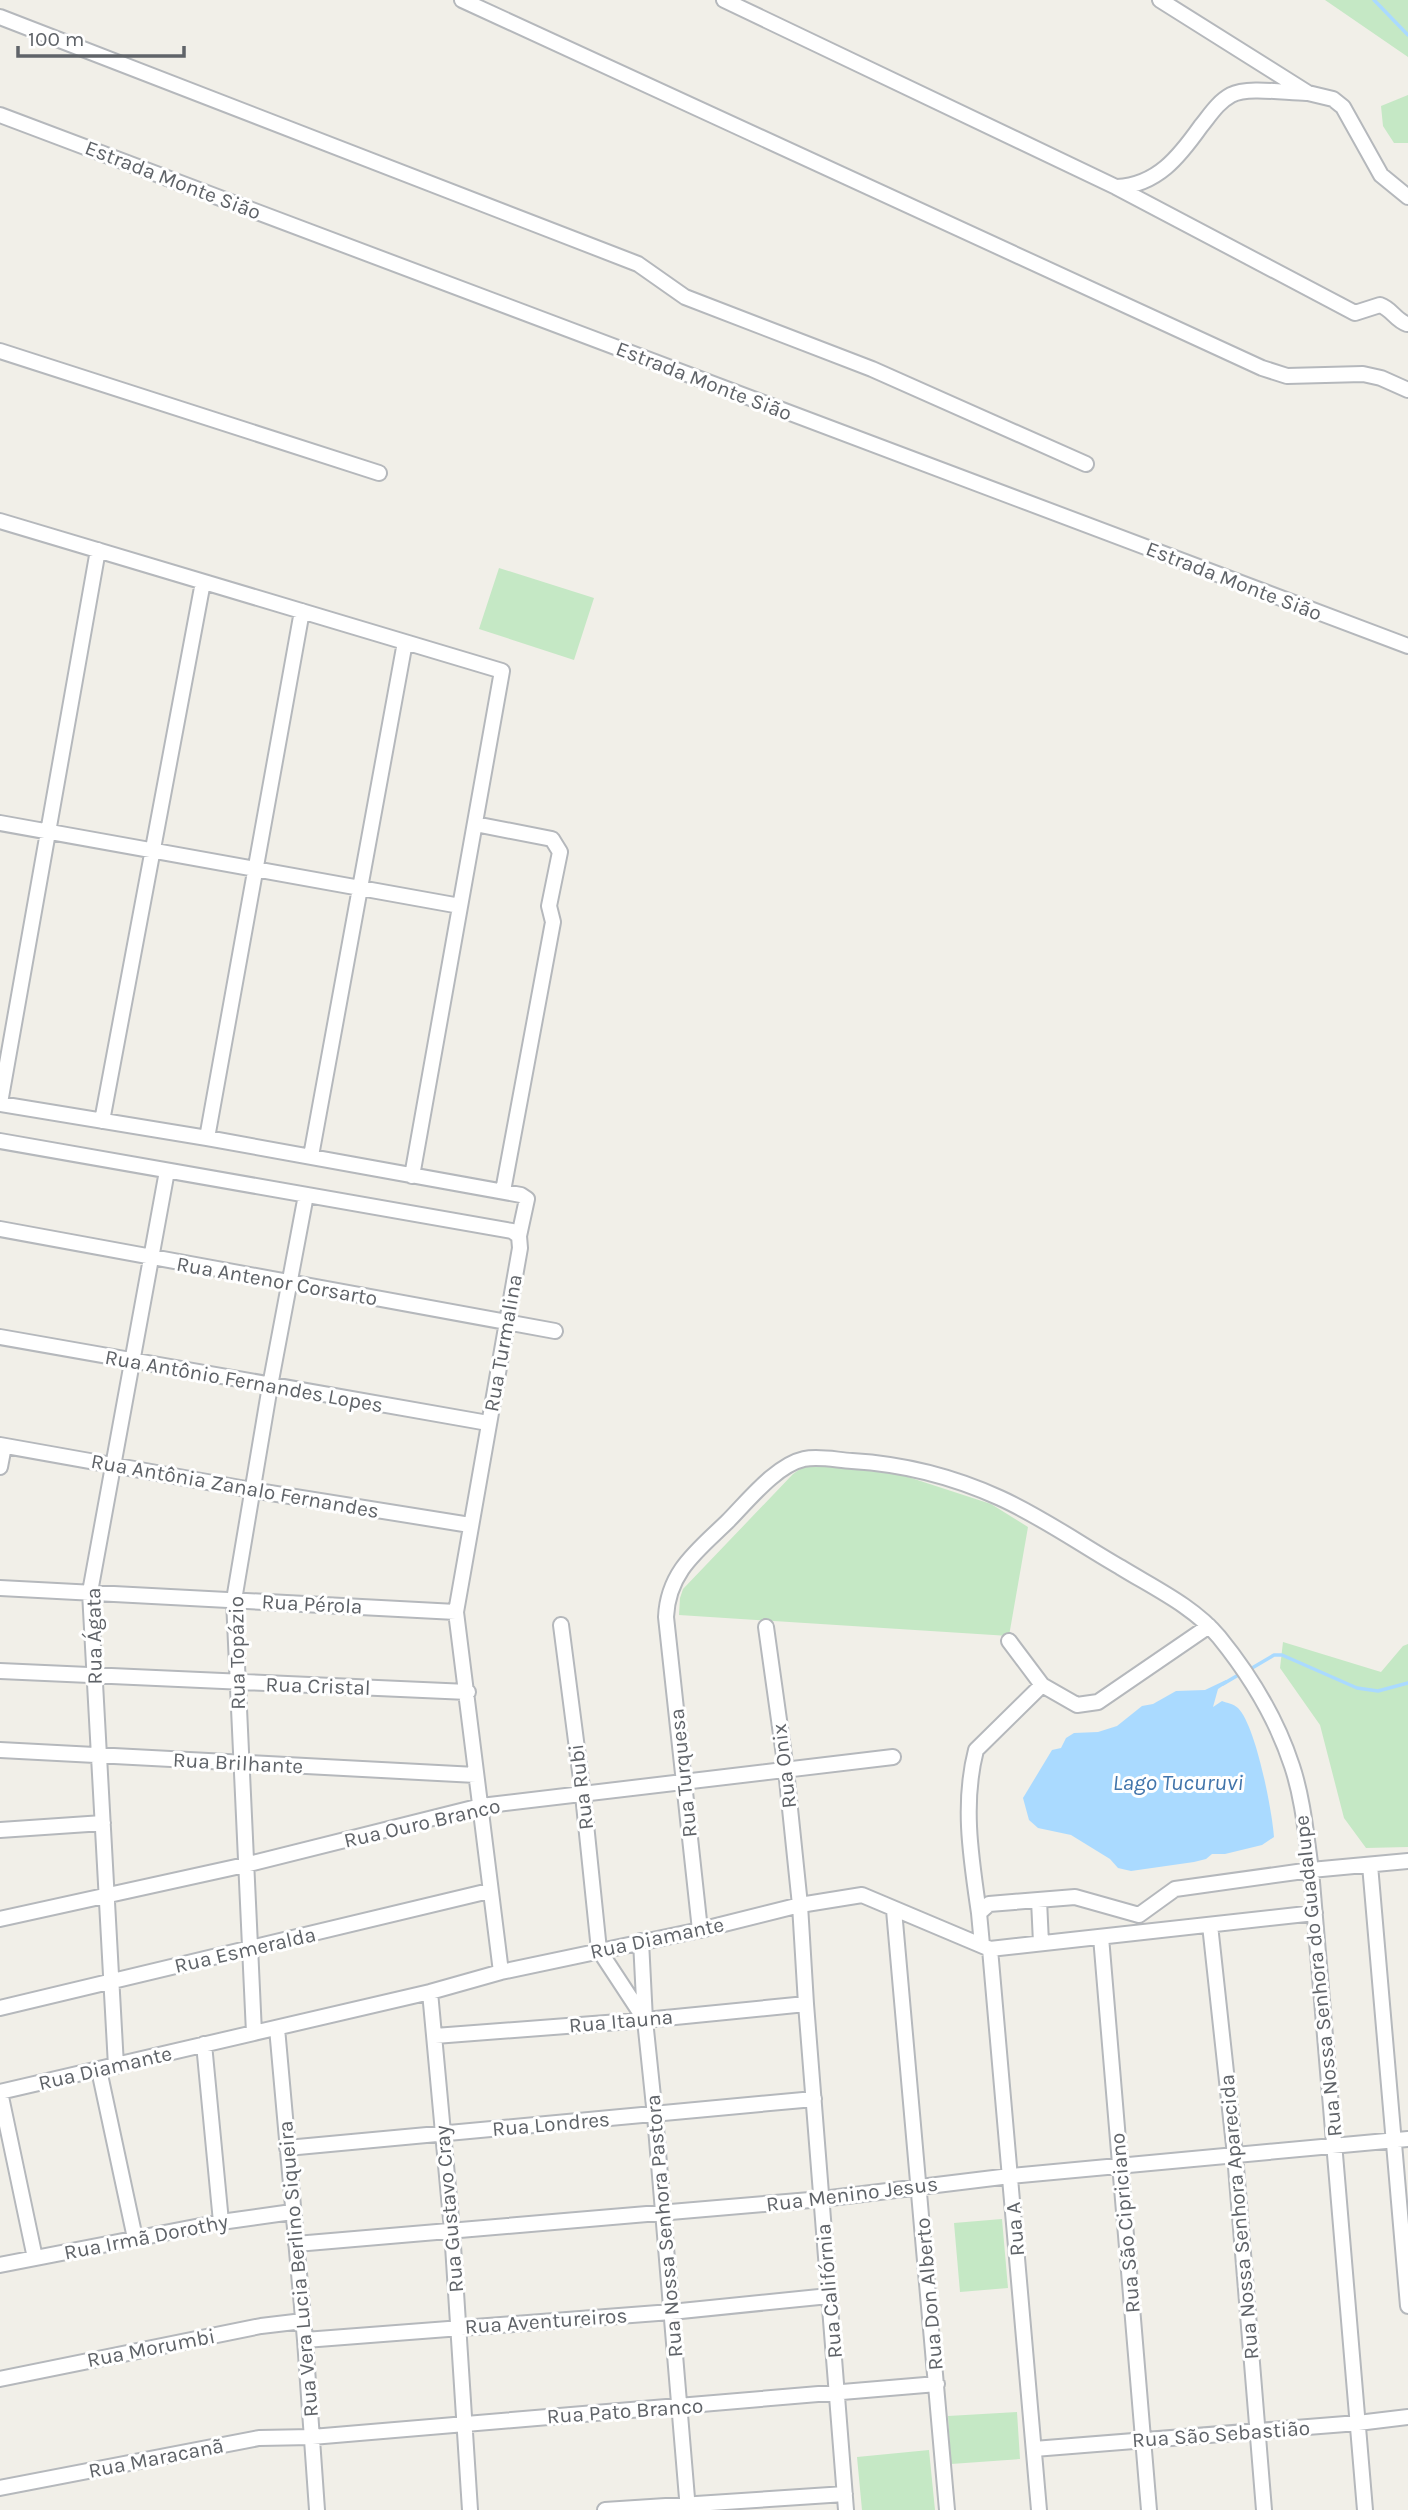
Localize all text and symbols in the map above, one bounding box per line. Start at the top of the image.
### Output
scale bar [18,14,184,58]
text: 100 m [28,27,85,51]
street label: Estrada Monte Sião [82,135,264,225]
street label: Estrada Monte Sião [613,336,795,426]
street label: Estrada Monte Sião [1143,536,1325,626]
street label: Rua Antenor Corsarto [175,1251,379,1311]
street label: Rua Turmalina [479,1272,527,1414]
street label: Rua Antônio Fernandes Lopes [103,1345,385,1417]
street label: Rua Antônia Zanalo Fernandes [89,1449,381,1523]
street label: Rua Ágata [81,1587,107,1685]
street label: Rua Pérola [261,1589,363,1619]
street label: Rua Topázio [224,1596,250,1710]
street label: Rua Cristal [265,1672,371,1700]
street label: Rua Turquesa [664,1707,702,1839]
street label: Rua Onix [767,1722,801,1810]
street label: Rua Rubi [564,1743,598,1831]
street label: Rua Brilhante [172,1748,304,1778]
water label: Lago Tucuruvi [1113,1769,1243,1796]
street label: Rua Ouro Branco [342,1793,502,1853]
street label: Rua Nossa Senhora do Guadalupe [1289,1814,1347,2138]
street label: Rua Diamante [588,1912,726,1964]
street label: Rua Esmeralda [172,1922,318,1978]
street label: Rua Itauna [568,2004,674,2038]
street label: Rua Diamante [36,2041,174,2095]
street label: Rua Nossa Senhora Aparecida [1215,2073,1263,2361]
street label: Rua Nossa Senhora Pastora [641,2094,687,2358]
street label: Rua Londres [491,2107,611,2141]
street label: Rua Vera Lucia Berlino Siqueira [273,2120,323,2418]
street label: Rua Gustavo Cray [430,2124,468,2294]
street label: Rua São Cipriciano [1105,2132,1145,2314]
street label: Rua Menino Jesus [765,2172,939,2216]
street label: Rua A [1001,2201,1029,2257]
street label: Rua Irmã Dorothy [62,2209,230,2265]
street label: Rua Don Alberto [910,2217,948,2371]
street label: Rua Califórnia [811,2222,847,2360]
street label: Rua Aventureiros [464,2303,628,2339]
street label: Rua Morumbi [85,2324,217,2372]
street label: Rua Pato Branco [546,2394,704,2428]
street label: Rua São Sebastião [1131,2416,1311,2452]
street label: Rua Maracanã [86,2433,226,2483]

